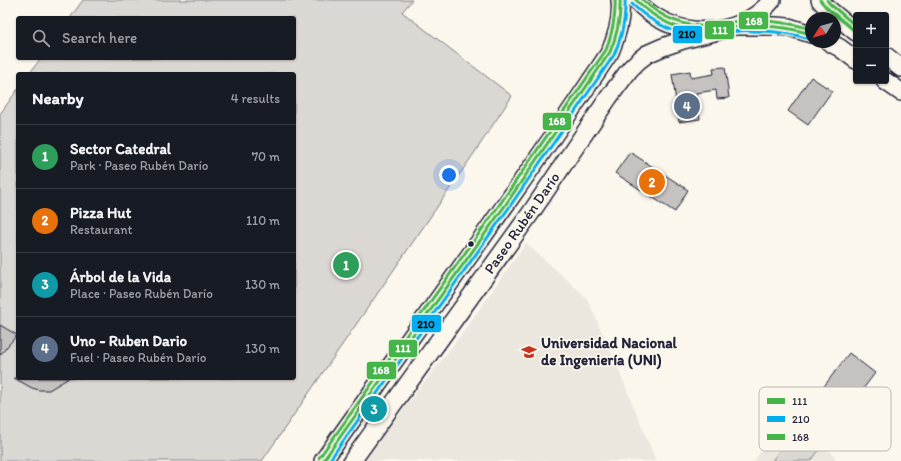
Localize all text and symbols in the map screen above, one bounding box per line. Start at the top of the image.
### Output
line badge: 168 [738,11,769,30]
north arrow [805,12,841,48]
map controls [853,12,889,84]
button: + [853,12,889,48]
text: 168 [746,15,762,28]
search box [16,16,296,60]
line badge: 111 [704,20,735,40]
text: 111 [712,24,729,37]
line badge: 210 [672,25,703,44]
icon: search [30,27,52,49]
text: 210 [678,28,696,41]
text: Search here [62,29,137,47]
button: − [853,48,889,84]
text: Nearby [32,88,84,108]
text: 4 results [231,91,280,106]
pin: 4 [674,91,700,121]
line badge: 168 [542,112,572,131]
text: 168 [549,115,565,128]
text: Sector Catedral [70,140,171,158]
text: 1 [42,149,48,164]
text: 70 m [252,149,280,164]
text: Park · Paseo Rubén Darío [70,158,208,173]
your location [439,165,459,185]
pin: 2 [639,167,665,197]
street label: Paseo Rubén Darío [480,169,564,277]
text: Pizza Hut [70,204,131,222]
text: 2 [42,213,48,228]
text: 110 m [246,213,280,228]
text: Restaurant [70,222,132,237]
unlabelled marker [466,239,476,249]
pin: 1 [333,250,359,280]
text: Árbol de la Vida [70,268,171,286]
text: 3 [41,277,49,292]
text: 130 m [245,277,280,292]
text: Place · Paseo Rubén Darío [70,286,213,301]
line badge: 210 [411,314,442,333]
text: 210 [417,318,435,331]
text: Uno - Ruben Dario [70,332,187,350]
place label: Universidad Nacional de Ingeniería (UNI) [541,334,678,370]
line badge: 111 [388,339,418,358]
text: 4 [41,341,49,356]
text: 130 m [245,341,280,356]
text: 111 [395,342,412,355]
school or university icon: Universidad Nacional de Ingeniería (UNI) [520,343,538,361]
text: Fuel · Paseo Rubén Darío [70,350,206,365]
line badge: 168 [366,361,397,380]
text: 168 [373,364,389,377]
legend [759,387,891,451]
pin: 3 [361,394,387,424]
text: 111 [792,395,807,408]
text: 210 [792,413,810,426]
text: 168 [792,431,809,444]

